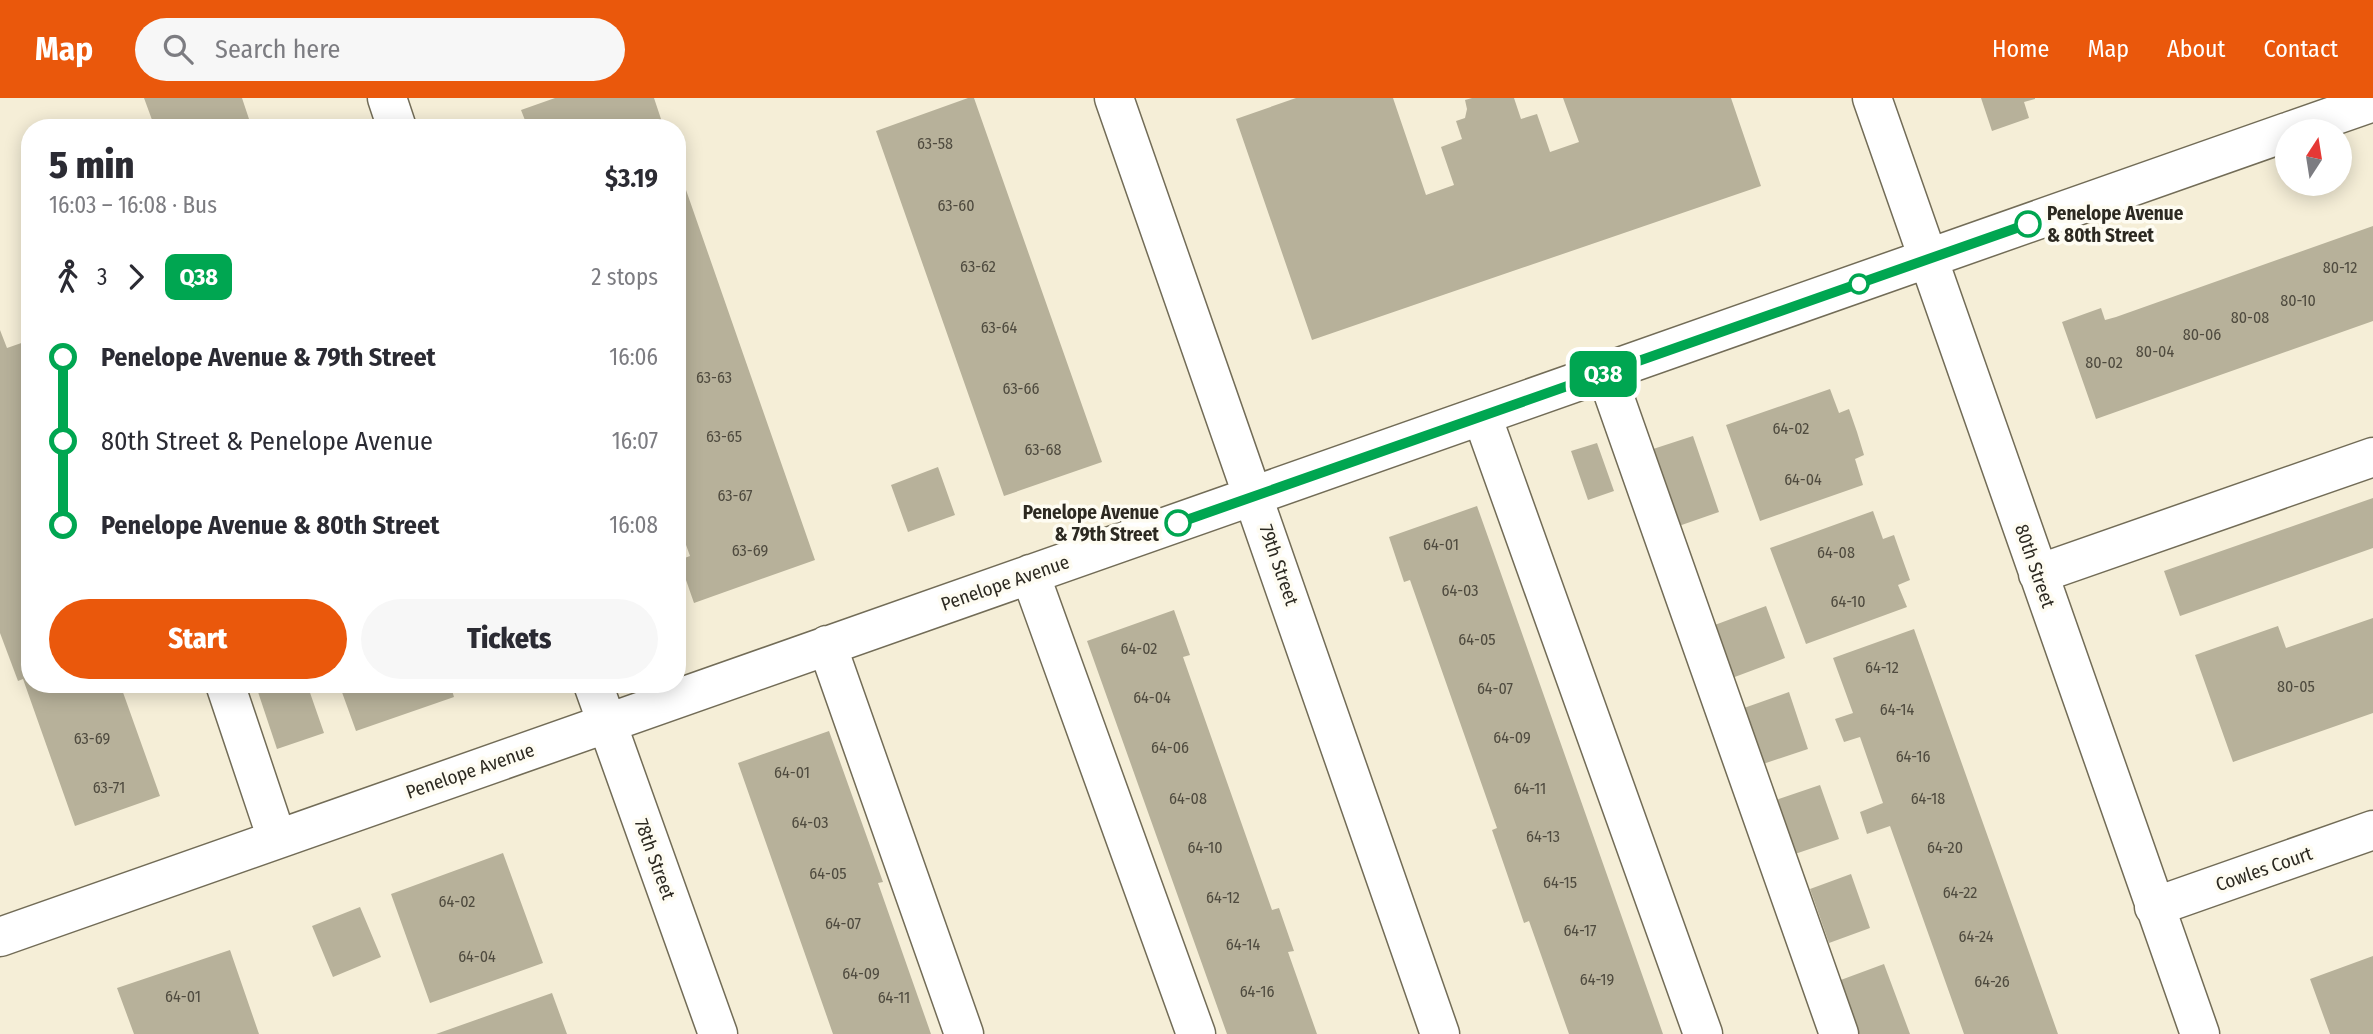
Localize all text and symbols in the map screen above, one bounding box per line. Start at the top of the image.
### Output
search box [135,18,625,81]
text: Map [35,29,93,69]
icon: search [159,30,197,68]
text: Search here [215,34,340,65]
text: Home [1992,35,2049,63]
text: Map [2087,35,2129,63]
text: About [2167,35,2225,63]
text: Contact [2263,35,2338,63]
north arrow [2275,119,2352,196]
map controls [2275,119,2352,196]
house number: 63-58 [917,134,953,153]
text: 5 min [49,142,134,188]
text: $3.19 [605,163,658,194]
text: 16:03 – 16:08 · Bus [49,191,217,219]
house number: 63-60 [937,196,975,215]
place label: Penelope Avenue & 80th Street [2047,202,2184,247]
marker: Penelope Avenue & 80th Street [2015,211,2041,237]
house number: 63-62 [960,257,996,276]
icon: walk [49,258,87,296]
icon: forward [117,258,155,296]
house number: 80-12 [2323,258,2357,277]
text: 3 [97,263,107,291]
text: Q38 [179,263,218,291]
text: 2 stops [591,263,658,291]
unlabelled marker [1849,274,1869,294]
house number: 80-10 [2280,291,2316,310]
house number: 80-08 [2231,308,2269,327]
house number: 63-64 [981,318,1018,337]
house number: 80-06 [2183,325,2221,344]
text: Penelope Avenue & 79th Street [101,342,436,373]
house number: 80-04 [2136,342,2174,361]
text: 16:06 [609,343,658,371]
line badge: Q38 [1563,351,1643,397]
house number: 80-02 [2085,353,2123,372]
text: Q38 [1584,360,1622,388]
house number: 63-63 [696,368,732,387]
house number: 63-66 [1003,379,1039,398]
house number: 64-02 [1773,419,1809,438]
text: 80th Street & Penelope Avenue [101,426,433,457]
text: 16:07 [612,427,658,455]
house number: 63-65 [706,427,742,446]
house number: 63-68 [1025,440,1061,459]
house number: 64-04 [1784,470,1822,489]
house number: 63-67 [717,486,753,505]
place label: Penelope Avenue & 79th Street [1023,501,1159,546]
text: Penelope Avenue & 80th Street [101,510,439,541]
marker: Penelope Avenue & 79th Street [1165,510,1191,536]
text: 16:08 [609,511,658,539]
street label: 80th Street [2010,521,2060,612]
street label: 79th Street [1254,522,1304,609]
house number: 64-01 [1423,535,1459,554]
house number: 63-69 [732,541,768,560]
house number: 64-08 [1817,543,1855,562]
street label: Penelope Avenue [938,550,1072,616]
house number: 64-03 [1442,581,1478,600]
house number: 64-10 [1830,592,1866,611]
button: Start [49,599,347,679]
button: Tickets [361,599,658,679]
house number: 64-05 [1458,630,1496,649]
house number: 64-02 [1121,639,1157,658]
house number: 64-12 [1865,658,1899,677]
house number: 80-05 [2277,677,2315,696]
house number: 64-07 [1477,679,1514,698]
house number: 64-04 [1133,688,1171,707]
house number: 64-14 [1880,700,1914,719]
house number: 64-09 [1493,728,1531,747]
house number: 63-69 [74,729,110,748]
street label: Penelope Avenue [403,738,537,804]
house number: 64-06 [1151,738,1189,757]
house number: 64-16 [1896,747,1930,766]
house number: 64-01 [774,763,810,782]
house number: 63-71 [93,778,125,797]
house number: 64-11 [1514,779,1546,798]
house number: 64-08 [1169,789,1207,808]
house number: 64-18 [1911,789,1945,808]
house number: 64-03 [792,813,828,832]
street label: 78th Street [630,815,680,903]
house number: 64-13 [1526,827,1560,846]
house number: 64-10 [1187,838,1223,857]
house number: 64-20 [1927,838,1963,857]
street label: Cowles Court [2213,841,2316,896]
house number: 64-05 [809,864,847,883]
house number: 64-15 [1543,873,1577,892]
house number: 64-22 [1943,883,1977,902]
house number: 64-12 [1206,888,1240,907]
house number: 64-02 [439,892,475,911]
house number: 64-07 [825,914,862,933]
house number: 64-17 [1563,921,1597,940]
house number: 64-24 [1958,927,1994,946]
house number: 64-14 [1226,935,1260,954]
house number: 64-04 [458,947,496,966]
house number: 64-09 [842,964,880,983]
house number: 64-19 [1580,970,1614,989]
house number: 64-26 [1974,972,2010,991]
house number: 64-16 [1240,982,1274,1001]
house number: 64-01 [165,987,201,1006]
house number: 64-11 [878,988,910,1007]

